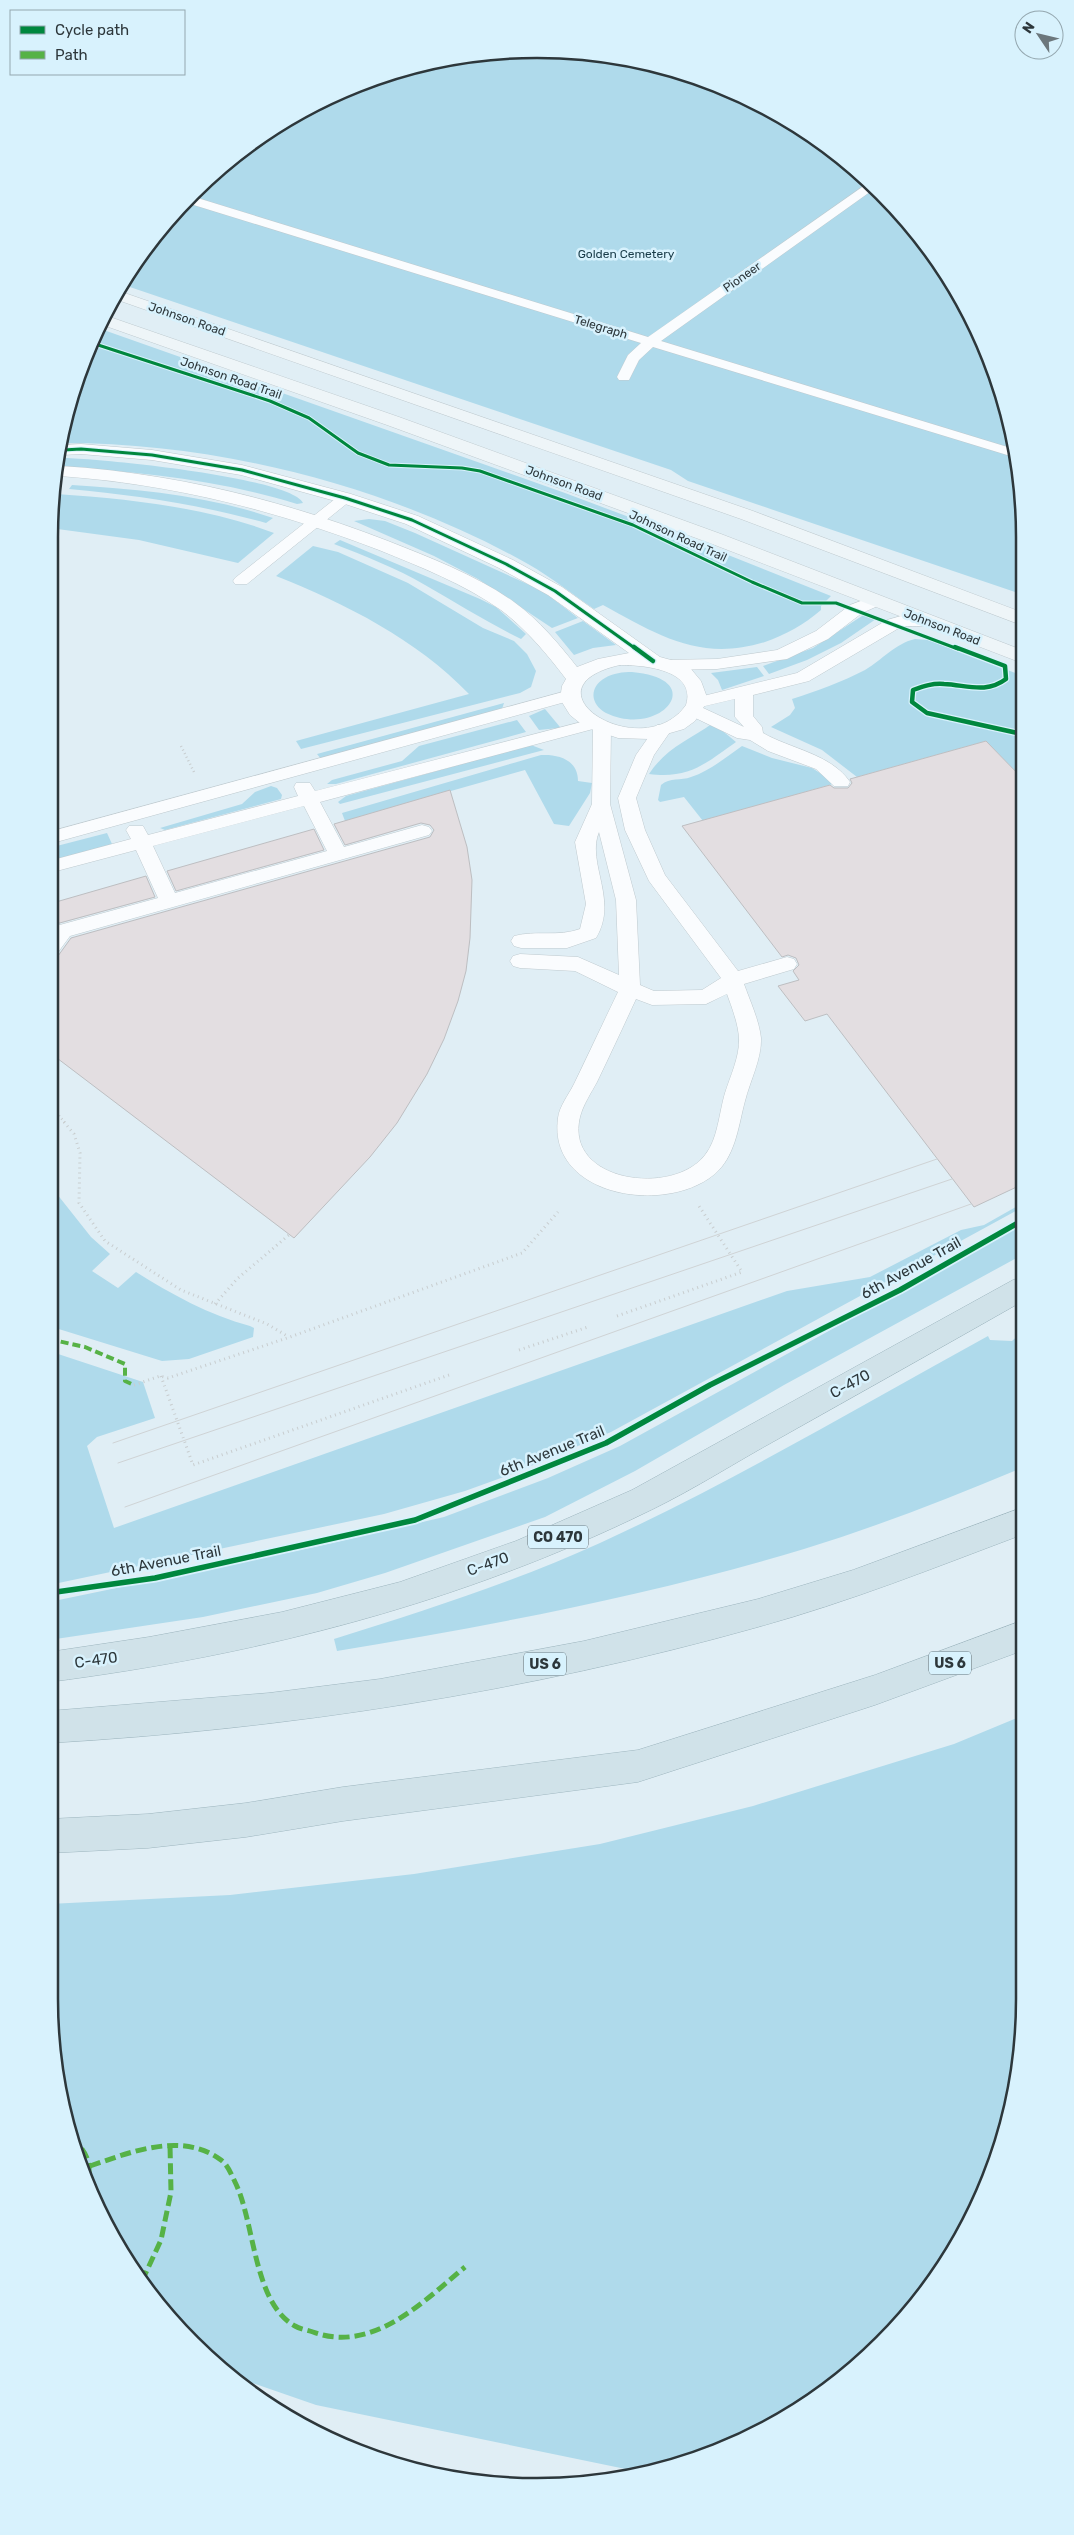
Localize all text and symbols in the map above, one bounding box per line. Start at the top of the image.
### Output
legend [10,10,185,75]
north arrow [1014,10,1064,60]
text: N [1019,19,1039,37]
text: Cycle path [55,21,129,39]
text: Path [55,46,88,64]
park label: Golden Cemetery [578,247,675,261]
street label: Pioneer [720,259,764,295]
street label: Johnson Road [147,299,227,339]
street label: Telegraph [573,312,629,342]
street label: Johnson Road Trail [178,354,284,402]
street label: Johnson Road [524,463,604,503]
street label: Johnson Road Trail [627,507,729,565]
street label: Johnson Road [902,606,982,648]
street label: 6th Avenue Trail [858,1233,964,1303]
street label: C-470 [827,1366,873,1402]
street label: 6th Avenue Trail [497,1422,607,1480]
road number: CO 470 [528,1525,588,1548]
street label: 6th Avenue Trail [109,1542,223,1580]
street label: C-470 [465,1548,511,1580]
street label: C-470 [73,1648,119,1672]
road number: US 6 [524,1652,566,1676]
road number: US 6 [929,1652,971,1675]

